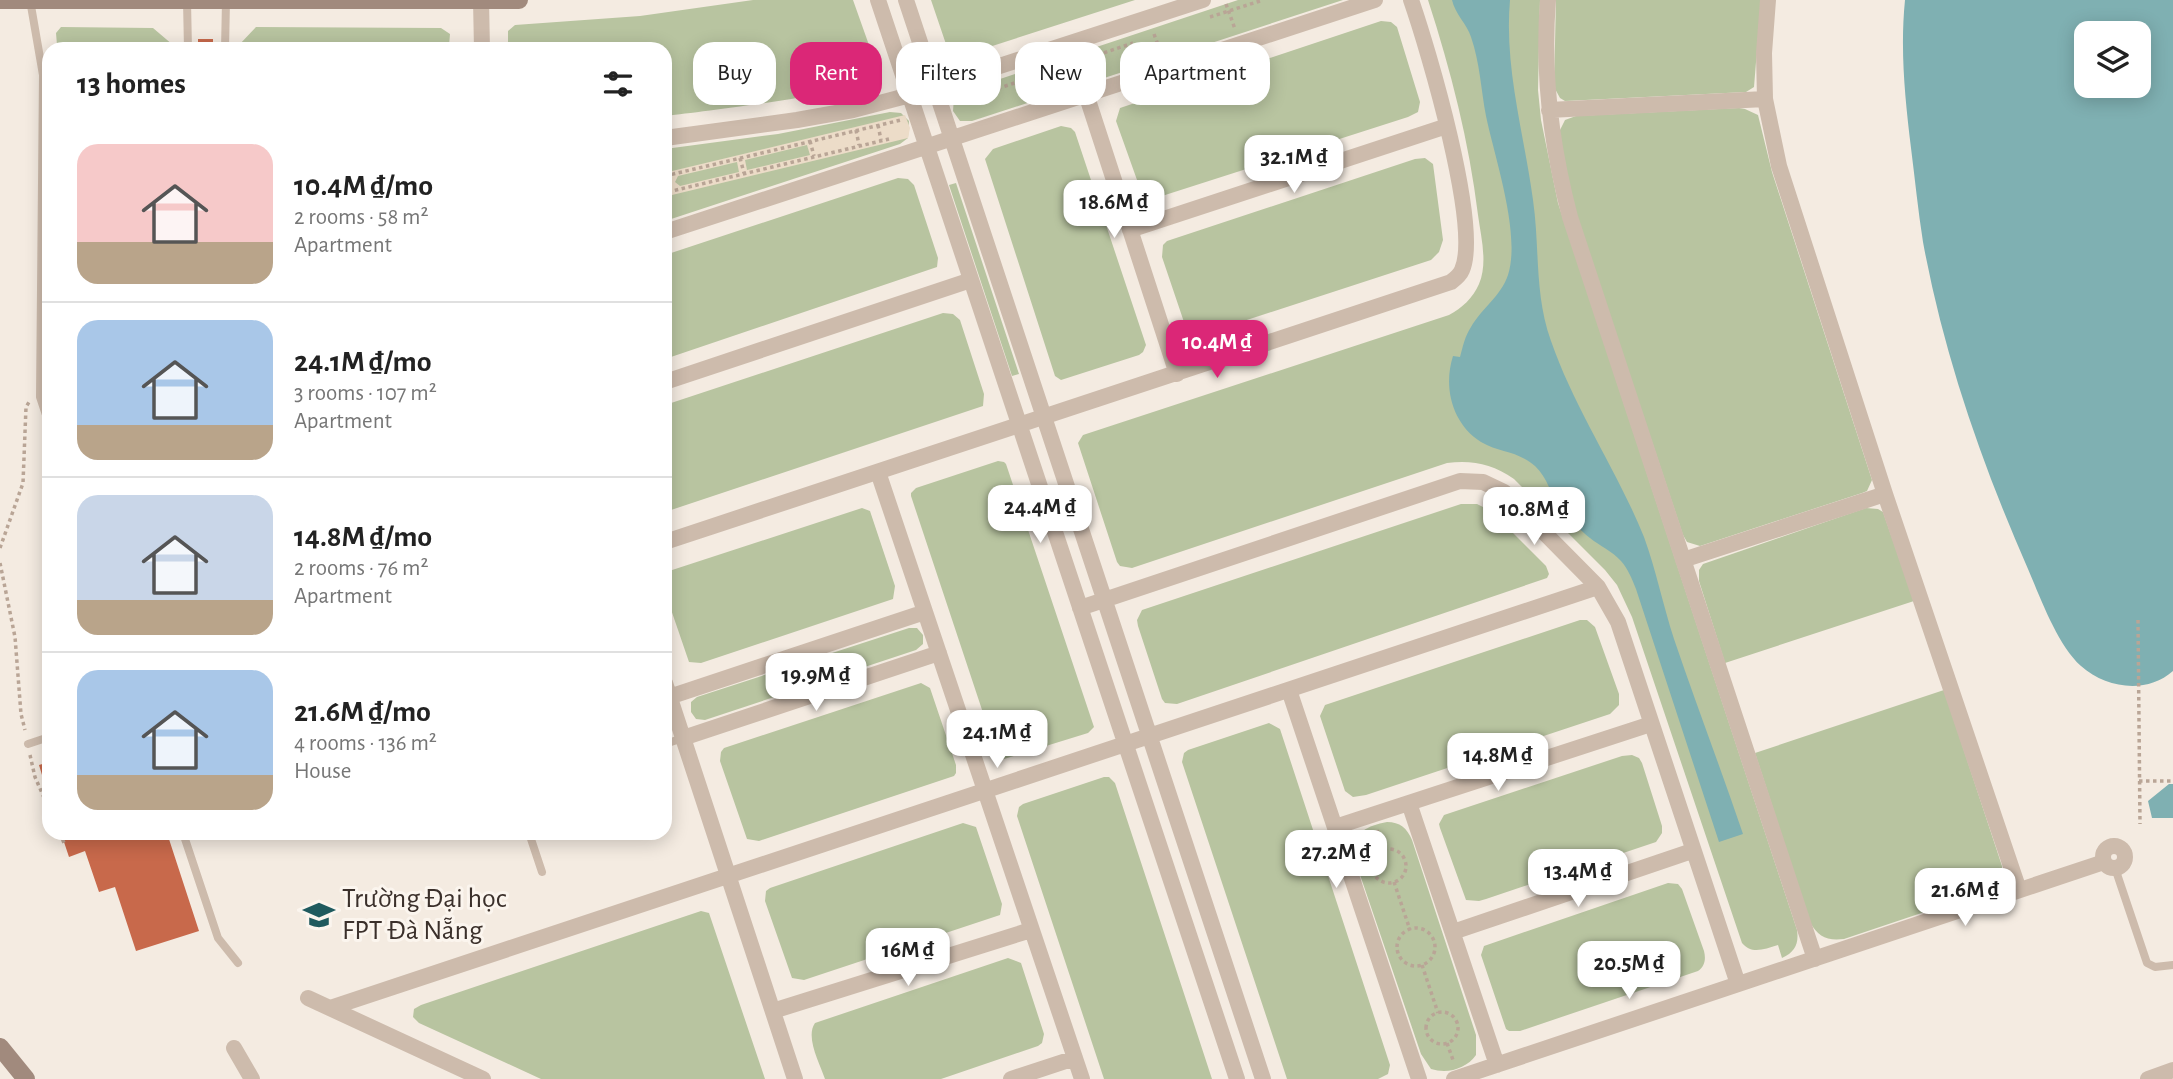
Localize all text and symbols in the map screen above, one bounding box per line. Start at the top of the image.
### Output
map controls [2074,21,2151,98]
button: layers [2074,21,2151,98]
chip: Buy [693,42,776,105]
chip: Rent [790,42,882,105]
chip: Filters [896,42,1001,105]
chip: New [1015,42,1106,105]
chip: Apartment [1120,42,1270,105]
icon: filters [599,65,637,103]
text: 13 homes [77,69,186,99]
pin: 32.1M ₫ [1229,136,1359,195]
text: 32.1M ₫ [1260,146,1328,169]
text: 10.4M ₫/mo [294,171,433,201]
icon: home [133,172,217,256]
pin: 18.6M ₫ [1049,180,1179,240]
text: 18.6M ₫ [1079,191,1149,214]
text: 2 rooms · 58 m² [294,206,429,229]
text: Apartment [294,234,392,257]
pin: 10.4M ₫ [1152,320,1282,380]
text: 10.4M ₫ [1182,331,1252,354]
text: 24.1M ₫/mo [294,347,432,377]
icon: home [133,348,217,432]
text: 3 rooms · 107 m² [294,382,437,405]
text: Apartment [294,410,392,433]
pin: 24.4M ₫ [975,486,1105,545]
pin: 10.8M ₫ [1469,488,1599,547]
text: 24.4M ₫ [1004,496,1076,519]
text: 10.8M ₫ [1499,498,1569,521]
text: 14.8M ₫/mo [294,522,432,552]
icon: home [133,523,217,607]
text: 2 rooms · 76 m² [294,557,428,580]
text: Apartment [294,585,392,608]
pin: 19.9M ₫ [751,654,881,713]
text: 19.9M ₫ [782,664,850,687]
text: 21.6M ₫/mo [294,697,431,727]
icon: home [133,698,217,782]
pin: 24.1M ₫ [932,710,1062,770]
text: 24.1M ₫ [963,721,1031,744]
text: 4 rooms · 136 m² [294,732,437,755]
pin: 14.8M ₫ [1433,734,1563,793]
text: 14.8M ₫ [1463,744,1533,767]
text: House [294,760,351,783]
pin: 27.2M ₫ [1271,830,1401,890]
text: 27.2M ₫ [1301,841,1371,864]
pin: 13.4M ₫ [1513,850,1643,909]
text: 13.4M ₫ [1544,860,1612,883]
pin: 21.6M ₫ [1900,869,2030,928]
text: 21.6M ₫ [1931,879,1999,902]
place label: Trường Đại học FPT Đà Nẵng [342,885,507,945]
school or university icon: Trường Đại học FPT Đà Nẵng [302,898,336,932]
pin: 16M ₫ [859,928,957,988]
text: 16M ₫ [882,939,934,962]
pin: 20.5M ₫ [1564,942,1694,1001]
text: 20.5M ₫ [1593,952,1665,975]

